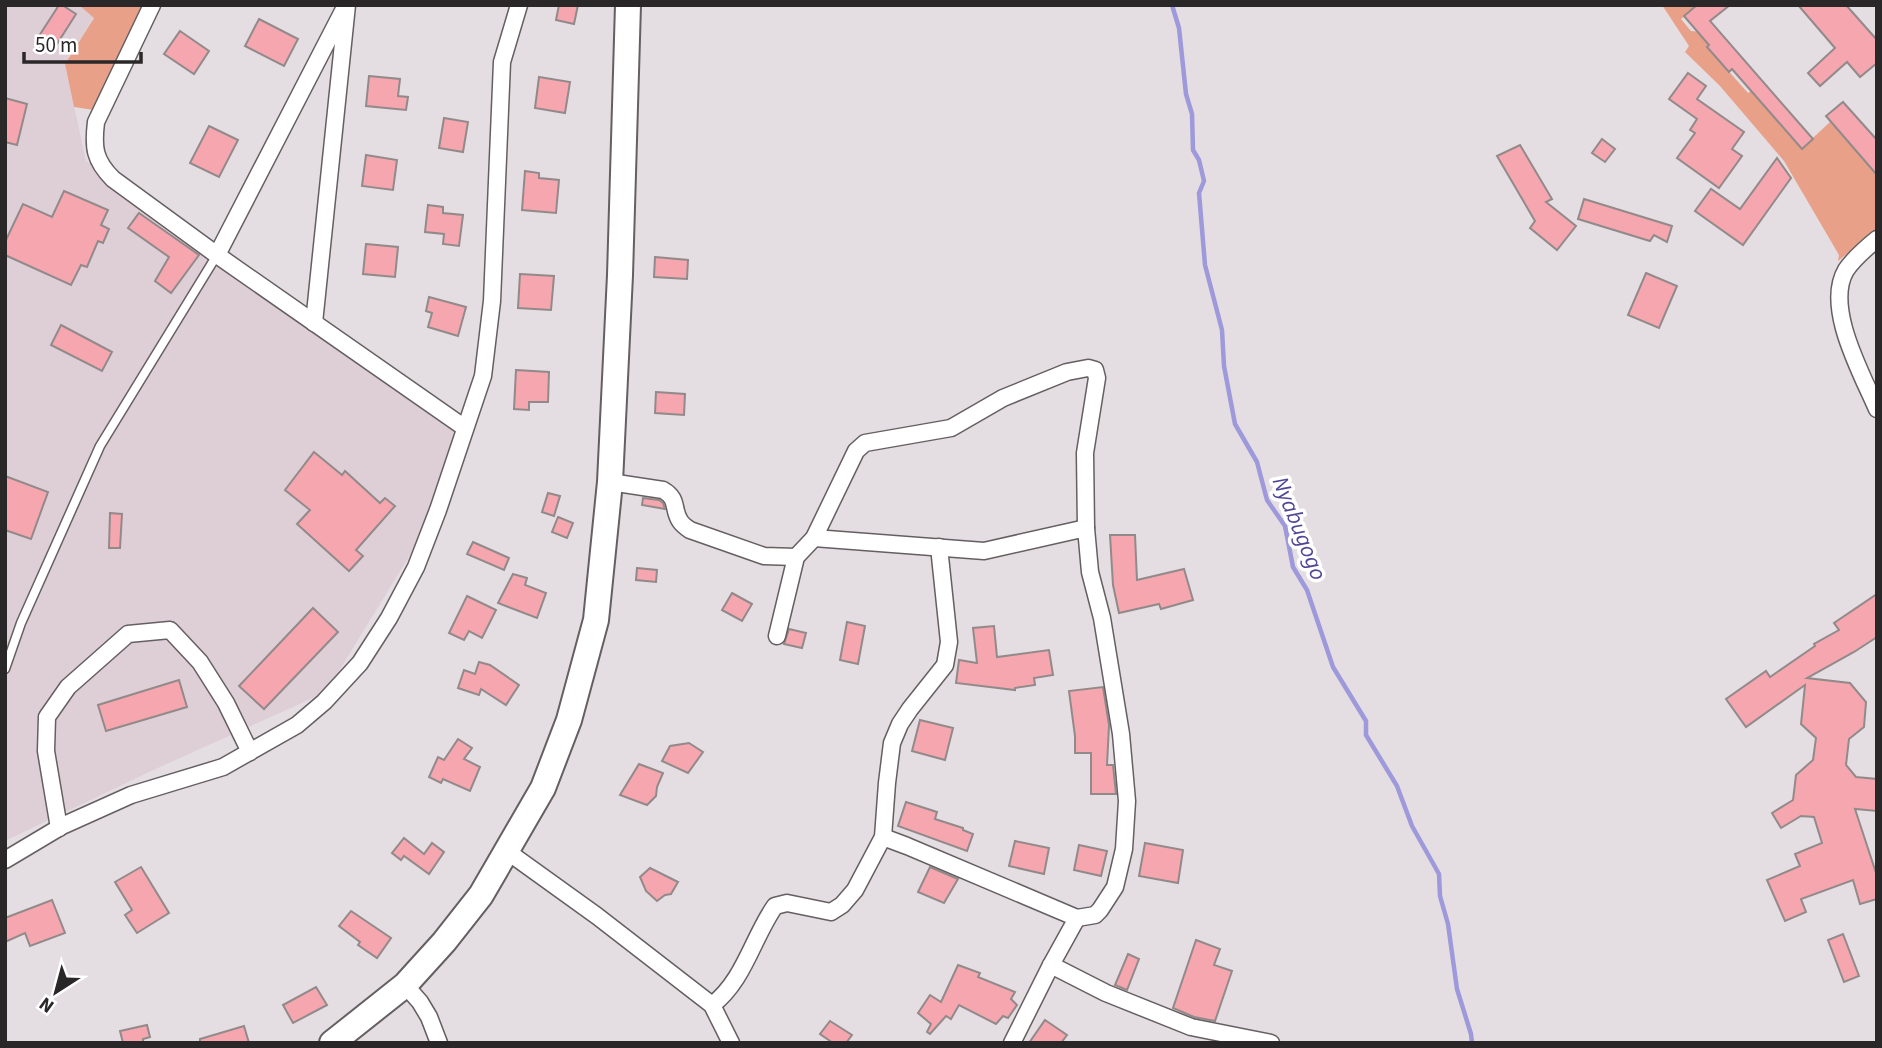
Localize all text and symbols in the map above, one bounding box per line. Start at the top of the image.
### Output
scale bar [24,21,142,65]
text: 50 m [35,30,77,60]
water label: Nyabugogo [1264,471,1335,585]
north arrow [21,957,91,1027]
text: N [34,990,60,1019]

